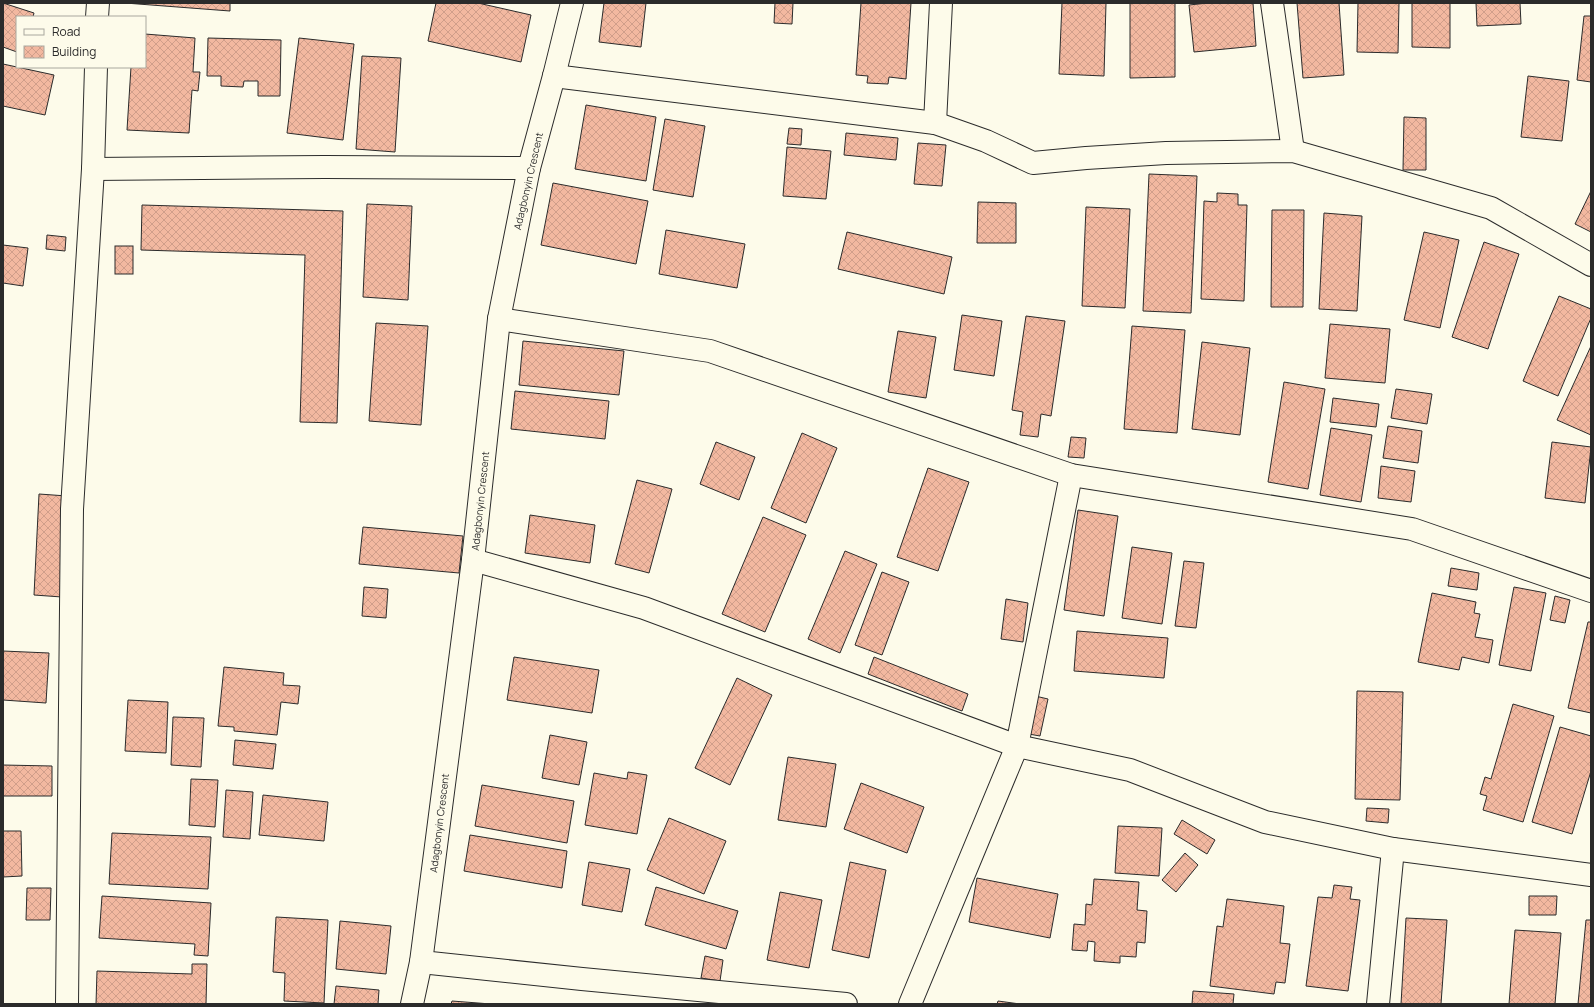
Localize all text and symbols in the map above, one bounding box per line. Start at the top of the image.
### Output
legend [16,16,146,68]
text: Road [52,23,80,40]
text: Building [52,43,96,60]
street label: Adagbonyin Crescent [510,131,546,231]
street label: Adagbonyin Crescent [468,451,492,551]
street label: Adagbonyin Crescent [426,773,452,873]

